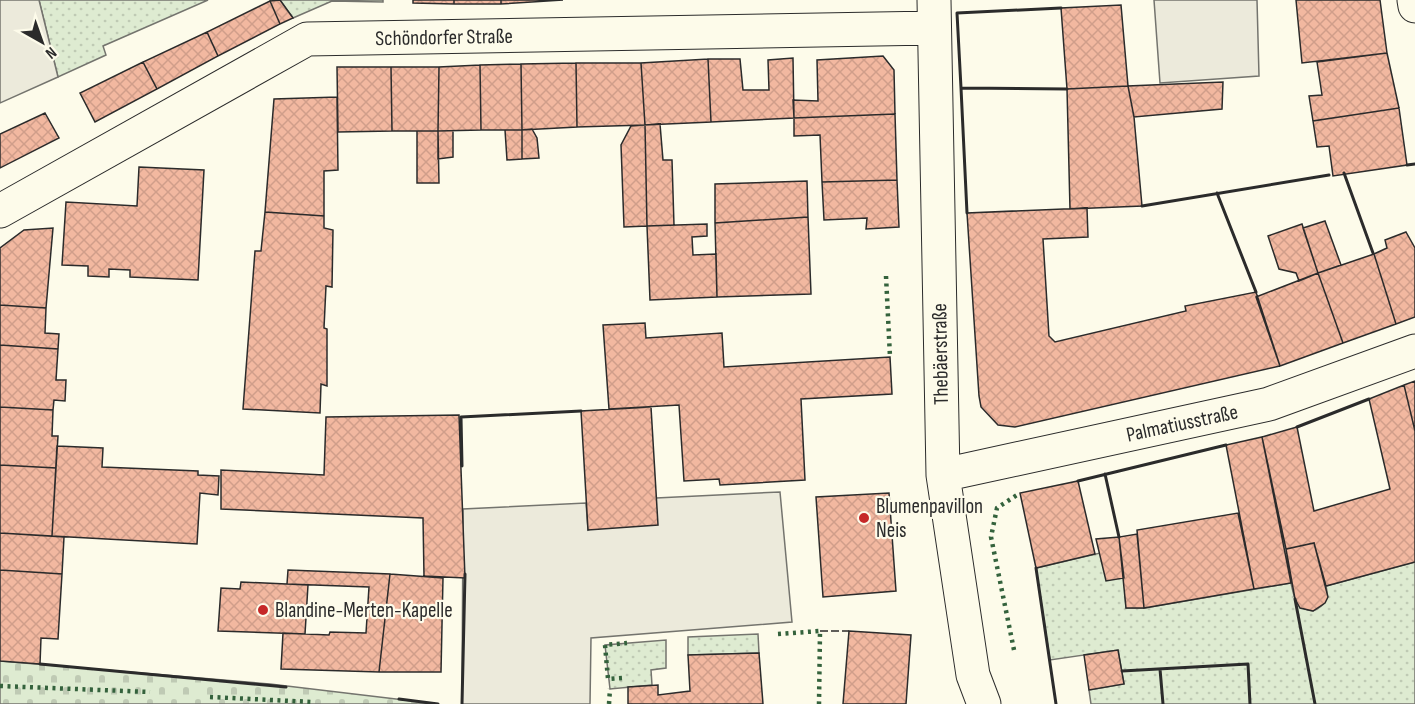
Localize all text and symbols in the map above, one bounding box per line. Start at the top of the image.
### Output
north arrow [12,12,72,72]
street label: Schöndorfer Straße [375,24,513,51]
text: N [41,42,60,62]
street label: Thebäerstraße [927,303,954,405]
street label: Palmatiusstraße [1124,399,1240,448]
place label: Blumenpavillon Neis [876,494,983,543]
marker: Blumenpavillon Neis [857,511,871,525]
place label: Blandine-Merten-Kapelle [275,598,453,623]
marker: Blandine-Merten-Kapelle [256,603,270,617]

